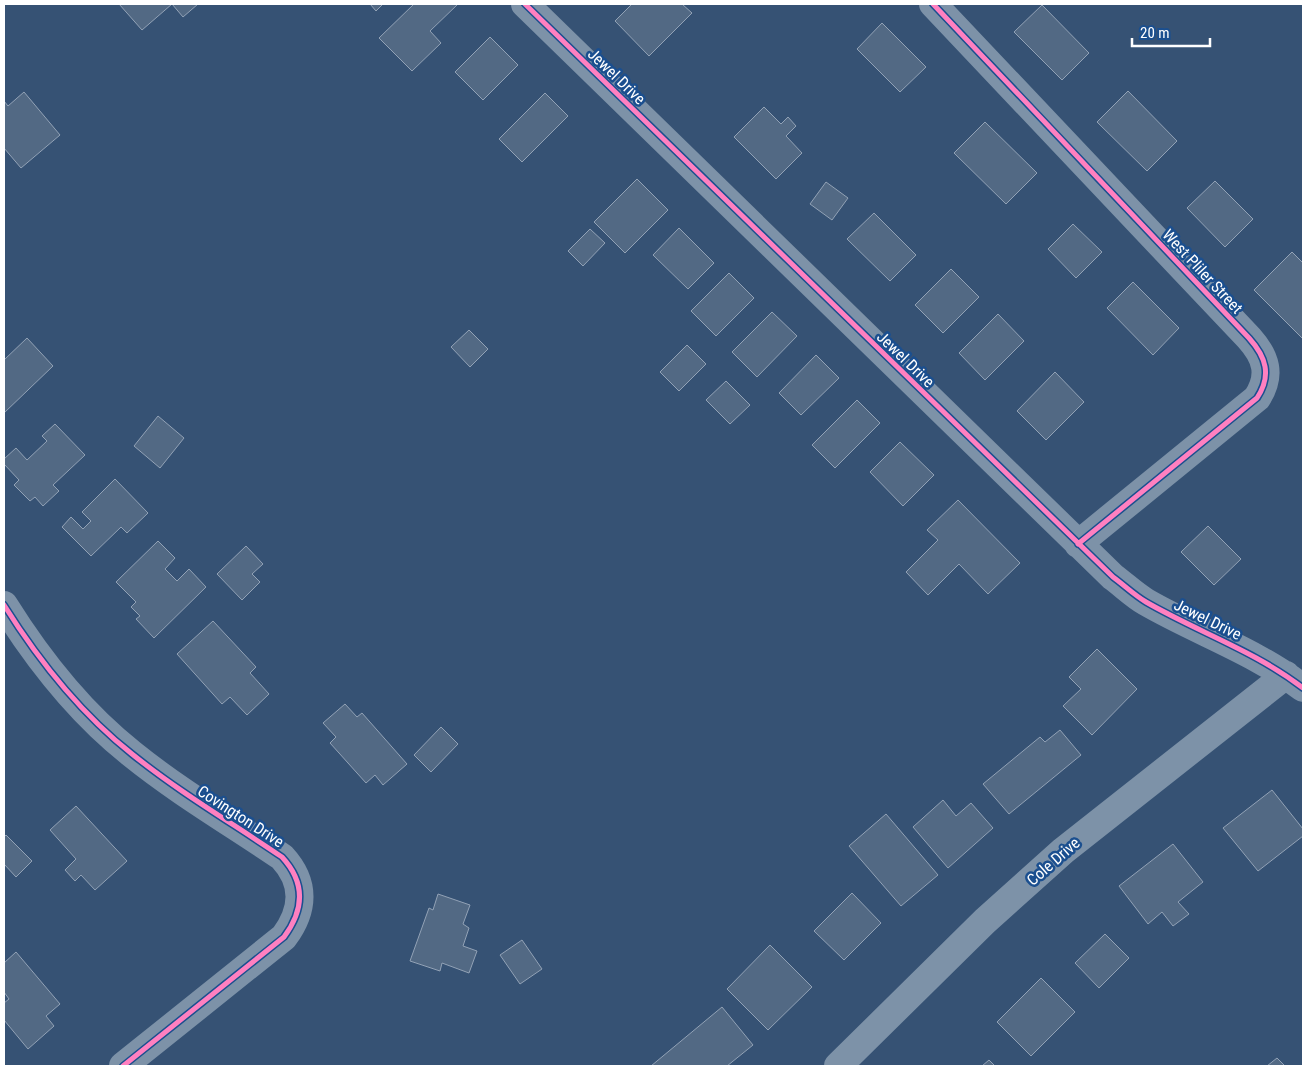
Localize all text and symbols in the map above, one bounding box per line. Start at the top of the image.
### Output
scale bar [1132,15,1210,47]
text: 20 m [1140,24,1170,42]
street label: Jewel Drive [584,44,649,108]
street label: West Pliler Street [1159,225,1247,318]
street label: Jewel Drive [873,327,938,391]
street label: Jewel Drive [1171,595,1244,644]
street label: Covington Drive [194,781,287,851]
street label: Cole Drive [1023,833,1084,889]

